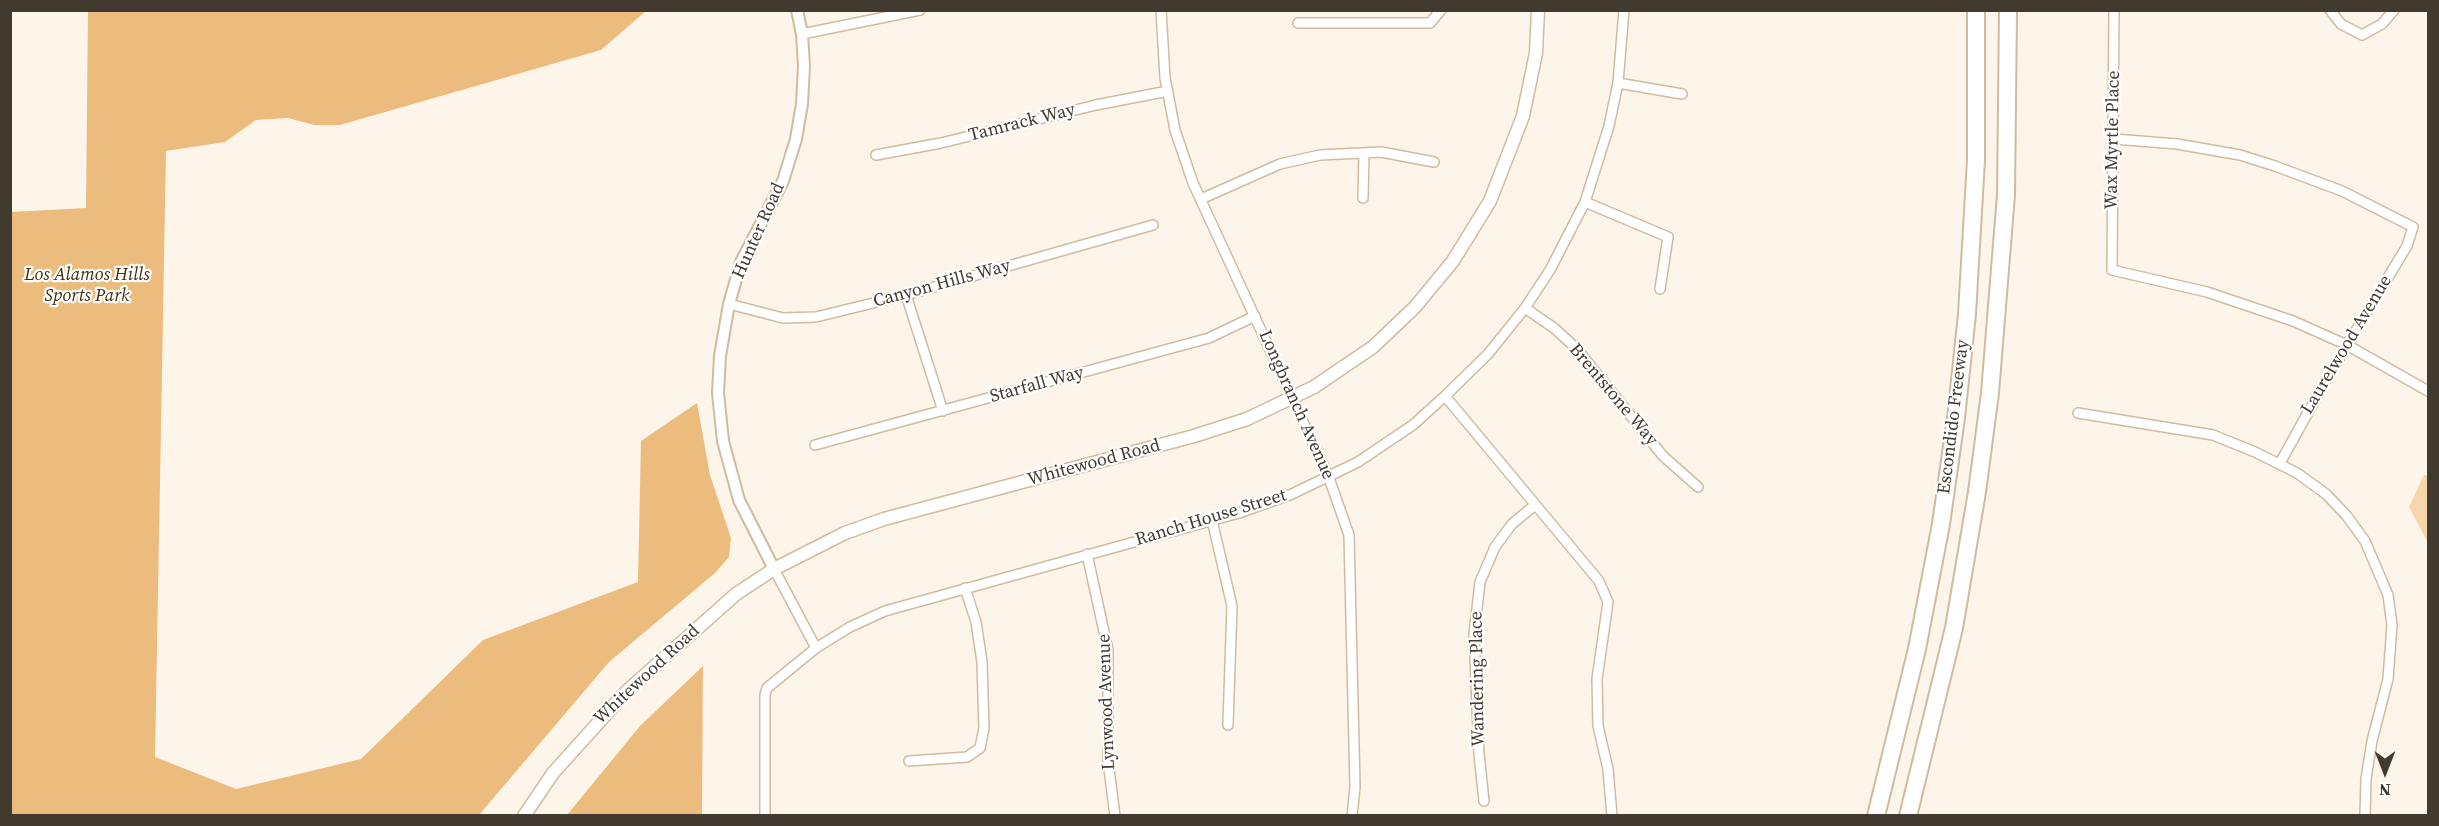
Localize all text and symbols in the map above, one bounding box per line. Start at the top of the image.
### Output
street label: Wax Myrtle Place [2101,70,2125,210]
street label: Tamrack Way [967,99,1077,147]
street label: Hunter Road [728,180,790,282]
street label: Canyon Hills Way [871,255,1013,313]
park label: Los Alamos Hills Sports Park [24,264,150,306]
street label: Laurelwood Avenue [2297,271,2397,419]
street label: Longbranch Avenue [1253,327,1339,483]
street label: Escondido Freeway [1934,339,1974,495]
street label: Brentstone Way [1564,340,1662,450]
street label: Starfall Way [988,362,1086,408]
street label: Whitewood Road [1025,435,1163,491]
street label: Ranch House Street [1133,485,1289,551]
street label: Wandering Place [1466,611,1490,747]
street label: Whitewood Road [590,620,704,730]
street label: Lynwood Avenue [1094,633,1120,771]
north arrow [2355,742,2415,802]
text: N [2379,779,2391,801]

